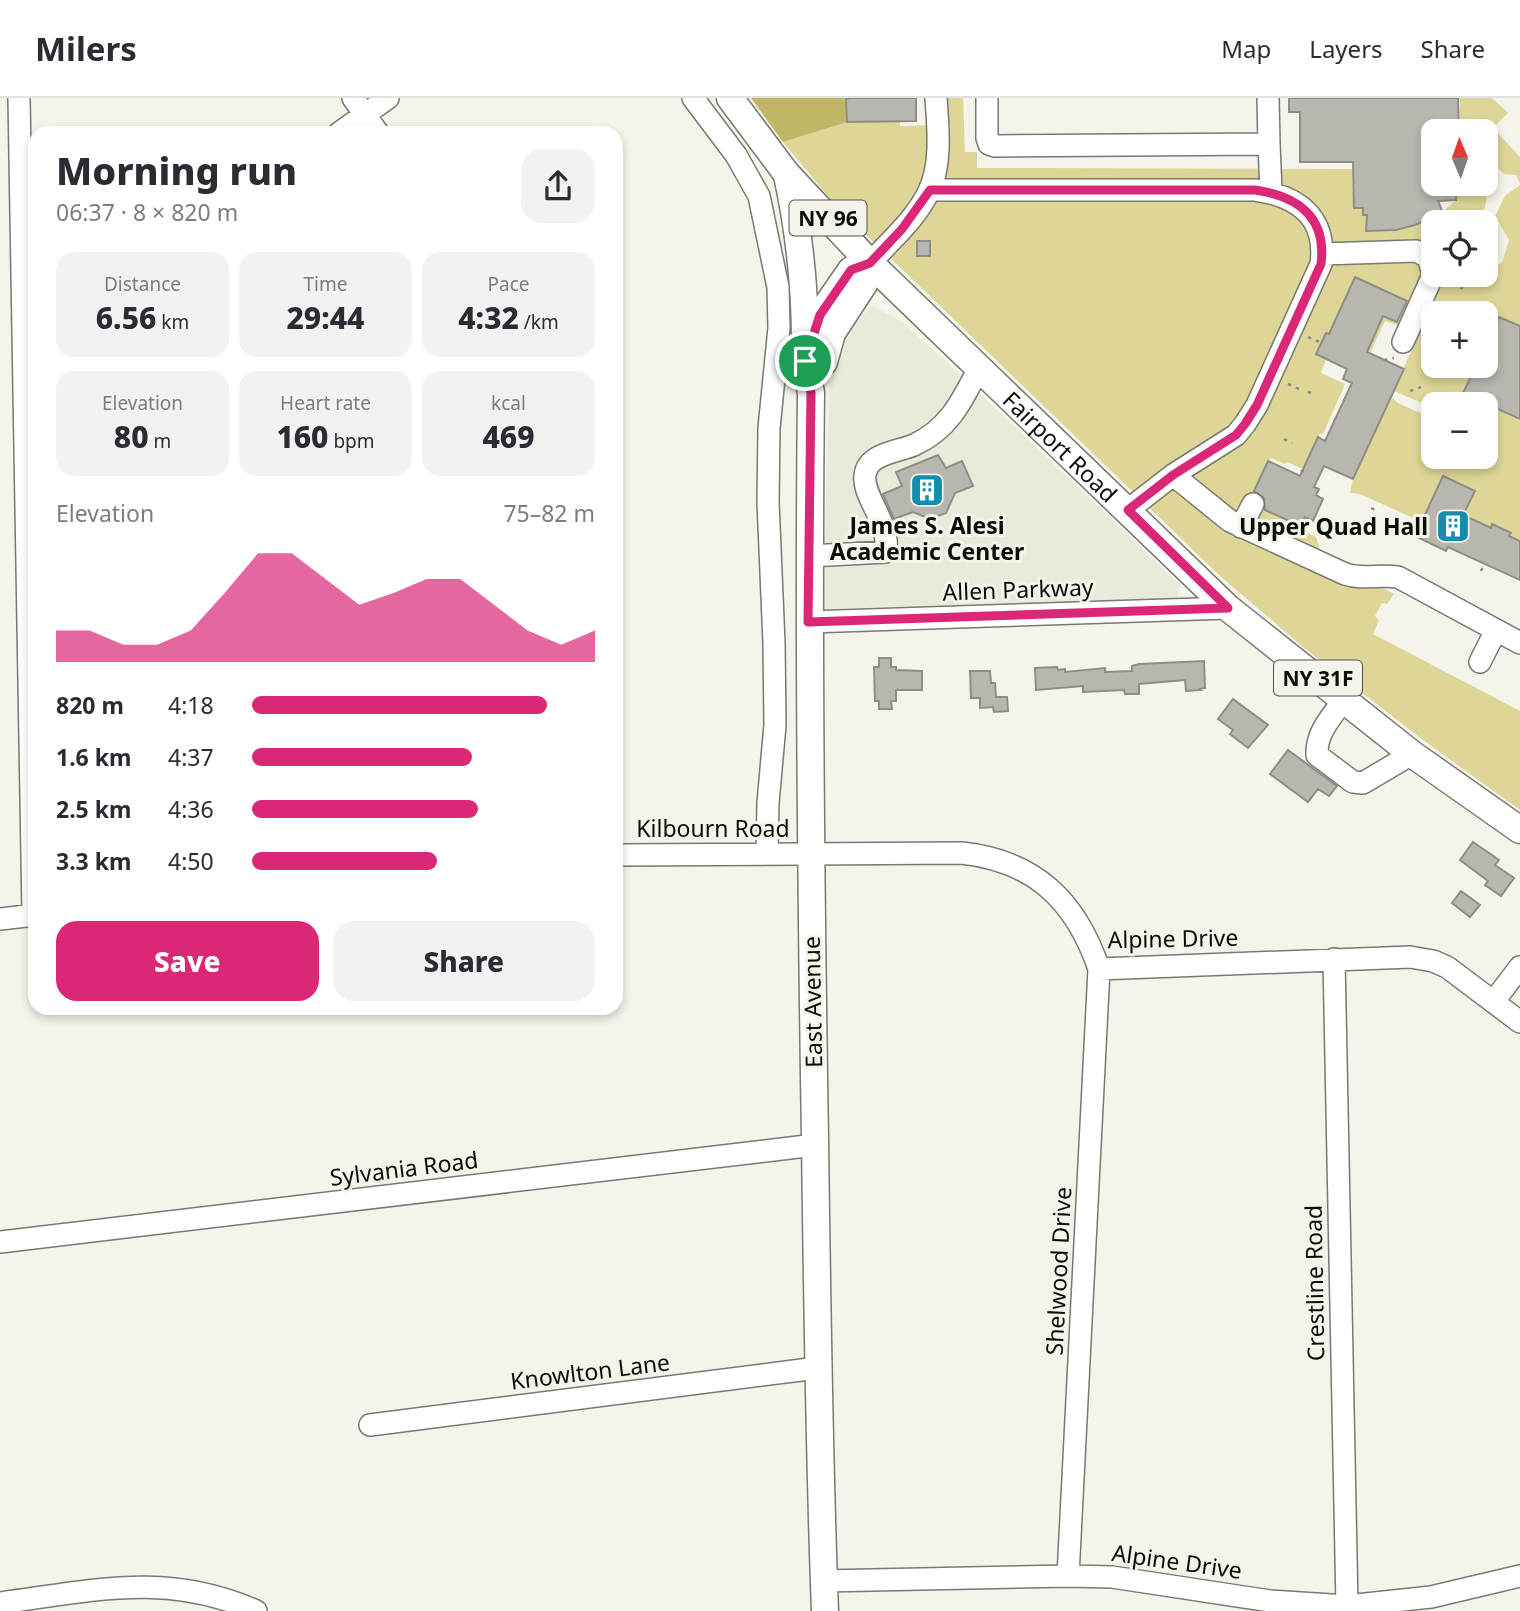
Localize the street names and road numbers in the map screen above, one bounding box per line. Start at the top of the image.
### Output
road number: NY 96 [790,200,866,236]
street label: Fairport Road [996,384,1124,509]
street label: Allen Parkway [942,570,1094,608]
road number: NY 31F [1274,660,1362,696]
street label: Kilbourn Road [636,812,790,844]
street label: Alpine Drive [1107,921,1239,955]
street label: East Avenue [795,936,829,1068]
street label: Sylvania Road [328,1143,480,1193]
street label: Shelwood Drive [1038,1186,1078,1356]
street label: Crestline Road [1297,1205,1331,1361]
street label: Knowlton Lane [508,1345,672,1397]
street label: Alpine Drive [1110,1536,1244,1586]

